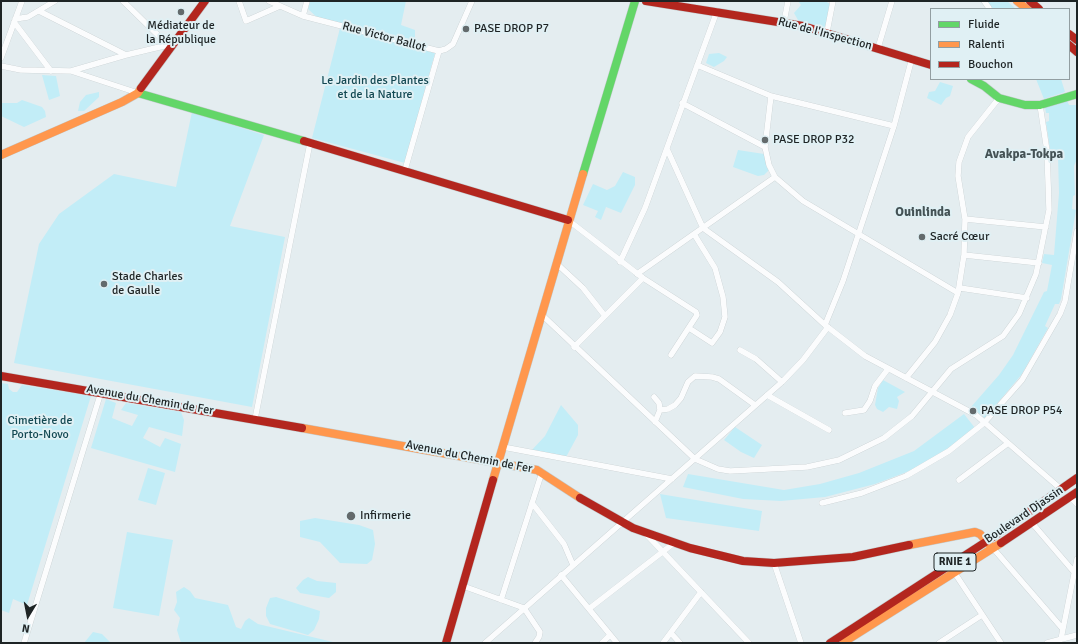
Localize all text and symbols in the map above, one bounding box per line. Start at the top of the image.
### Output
marker: Médiateur de la République [176,7,186,17]
legend [930,8,1070,80]
street label: Rue de l'Inspection [777,15,873,53]
text: Fluide [968,17,1000,32]
place label: Médiateur de la République [146,19,216,47]
street label: Rue Victor Ballot [341,19,427,55]
place label: PASE DROP P7 [474,22,549,36]
marker: PASE DROP P7 [461,24,471,34]
text: Ralenti [968,37,1005,52]
text: Bouchon [968,57,1013,72]
park label: Le Jardin des Plantes et de la Nature [321,74,429,102]
place label: PASE DROP P32 [773,133,854,147]
marker: PASE DROP P32 [760,135,770,145]
district label: Avakpa-Tokpa [985,147,1063,163]
district label: Ouinlinda [895,205,951,221]
place label: Sacré Cœur [930,230,989,244]
marker: Sacré Cœur [917,232,927,242]
place label: Stade Charles de Gaulle [112,270,183,298]
marker: Stade Charles de Gaulle [99,279,109,289]
street label: Avenue du Chemin de Fer [85,382,215,418]
place label: PASE DROP P54 [981,404,1062,418]
marker: PASE DROP P54 [968,406,978,416]
park label: Cimetière de Porto-Novo [8,414,72,442]
street label: Avenue du Chemin de Fer [404,438,534,476]
street label: Boulevard Djassin [982,483,1066,547]
place label: Infirmerie [360,509,411,523]
marker: Infirmerie [345,510,357,522]
road number: RNIE 1 [934,553,976,571]
north arrow [8,596,48,636]
text: N [21,621,31,635]

